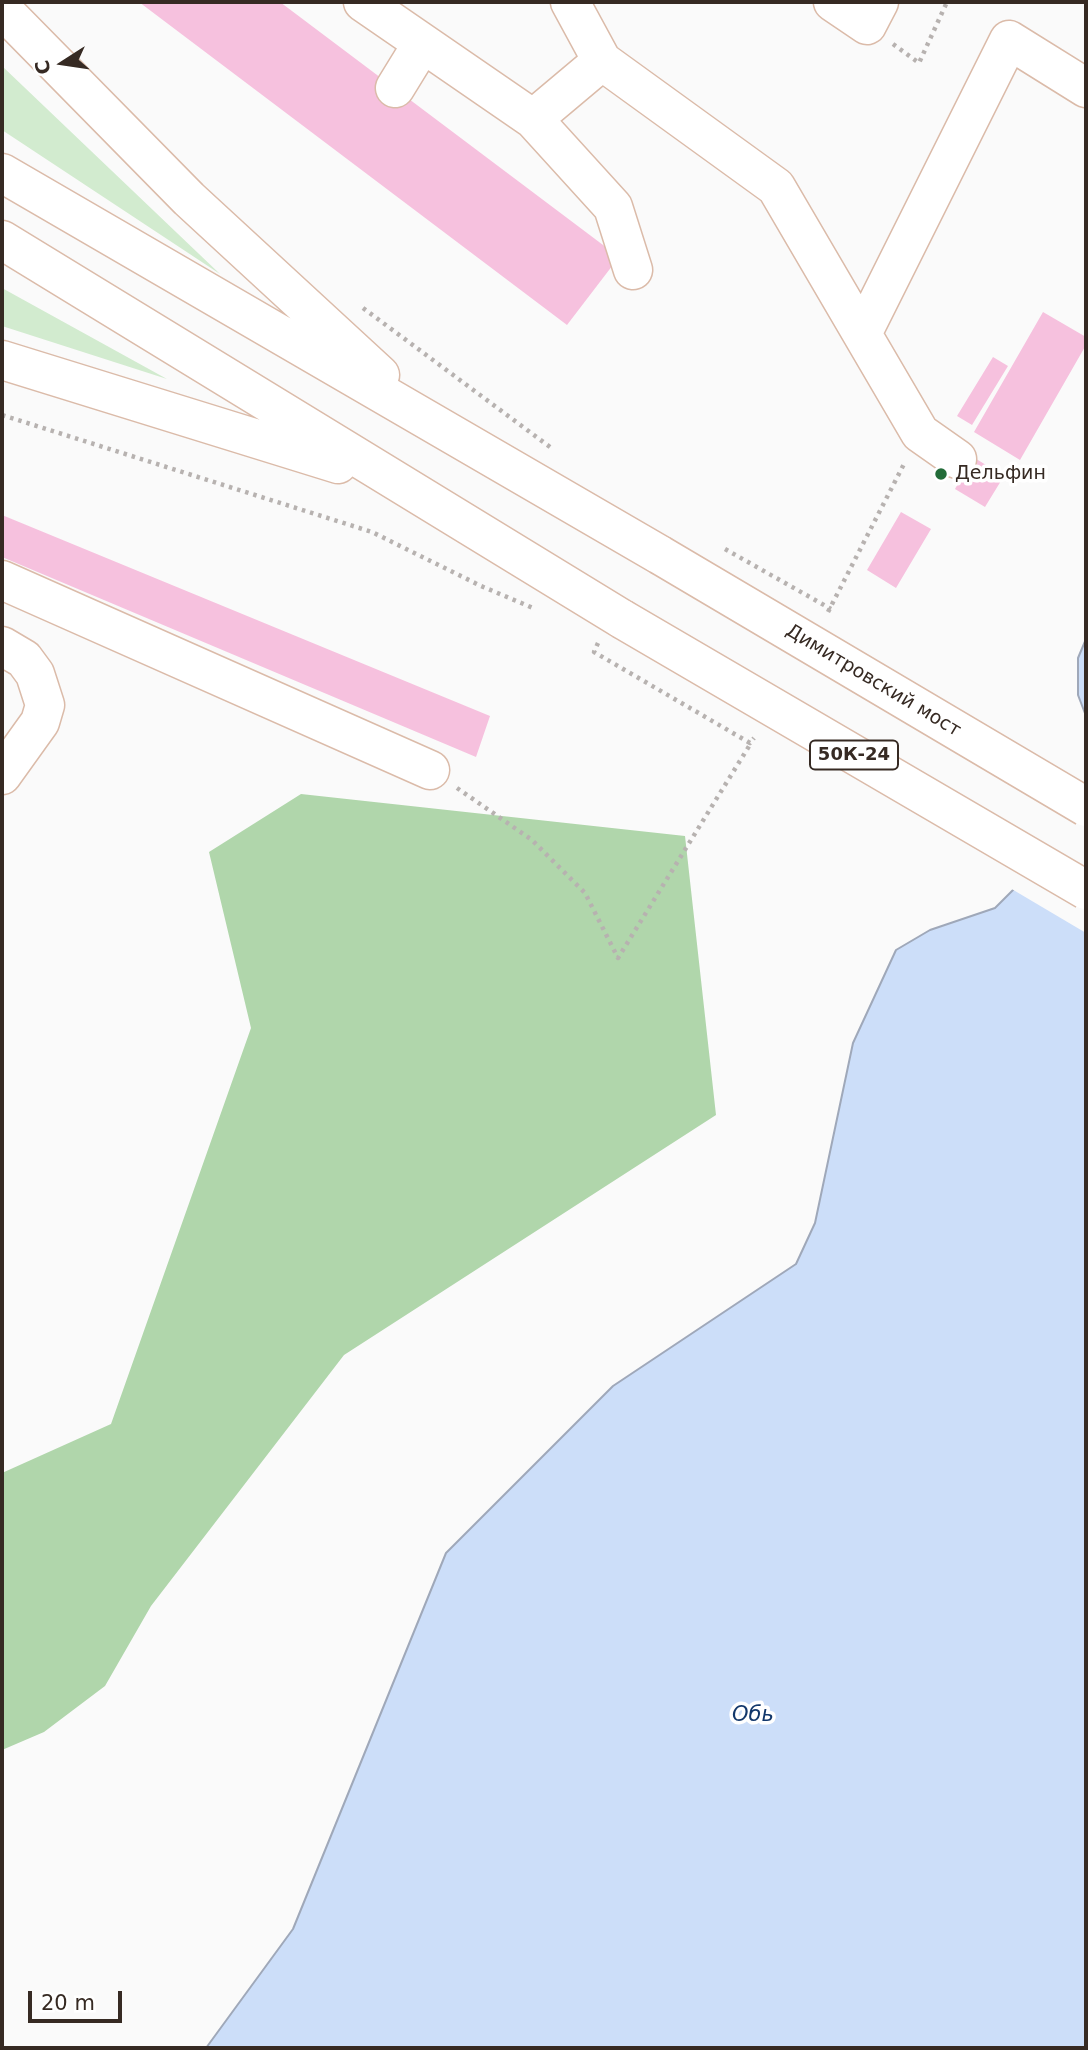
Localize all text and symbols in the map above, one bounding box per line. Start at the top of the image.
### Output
north arrow [28,28,98,98]
text: С [30,58,55,76]
place label: Дельфин [955,463,1046,485]
marker: Дельфин [933,466,949,482]
street label: Димитровский мост [781,620,965,742]
road number: 50К-24 [810,740,898,770]
water label: Обь [732,1703,774,1729]
scale bar [32,1976,126,2020]
text: 20 m [41,1991,95,2015]

